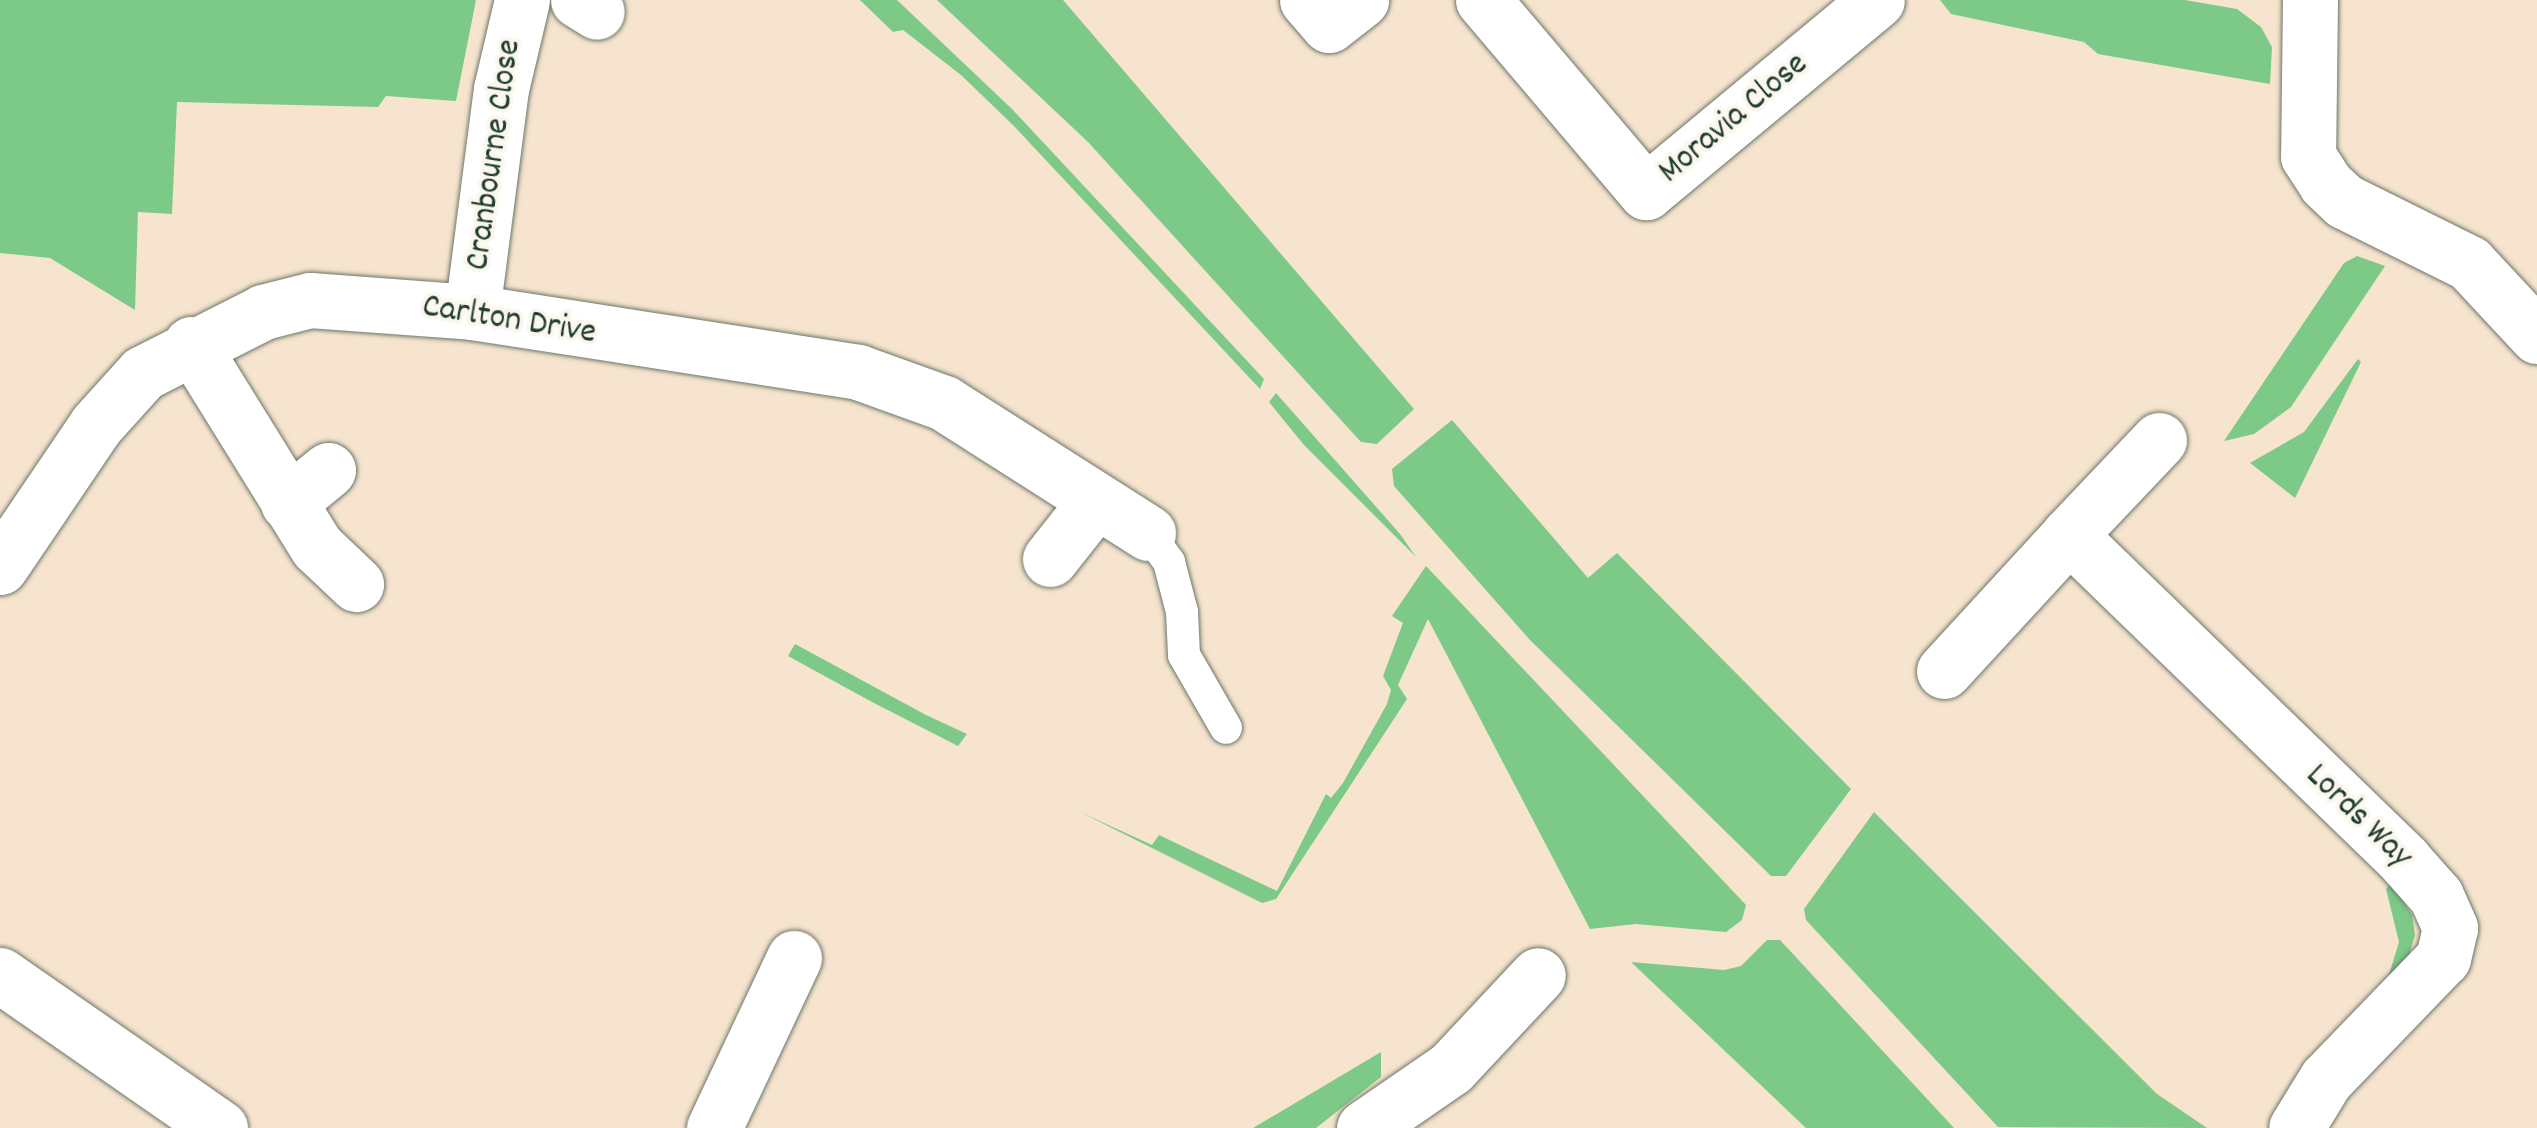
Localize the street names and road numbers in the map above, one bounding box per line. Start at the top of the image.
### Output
street label: Cranbourne Close [458,37,532,273]
street label: Moravia Close [1651,44,1817,194]
street label: Carlton Drive [419,287,599,355]
street label: Lords Way [2296,756,2420,878]

